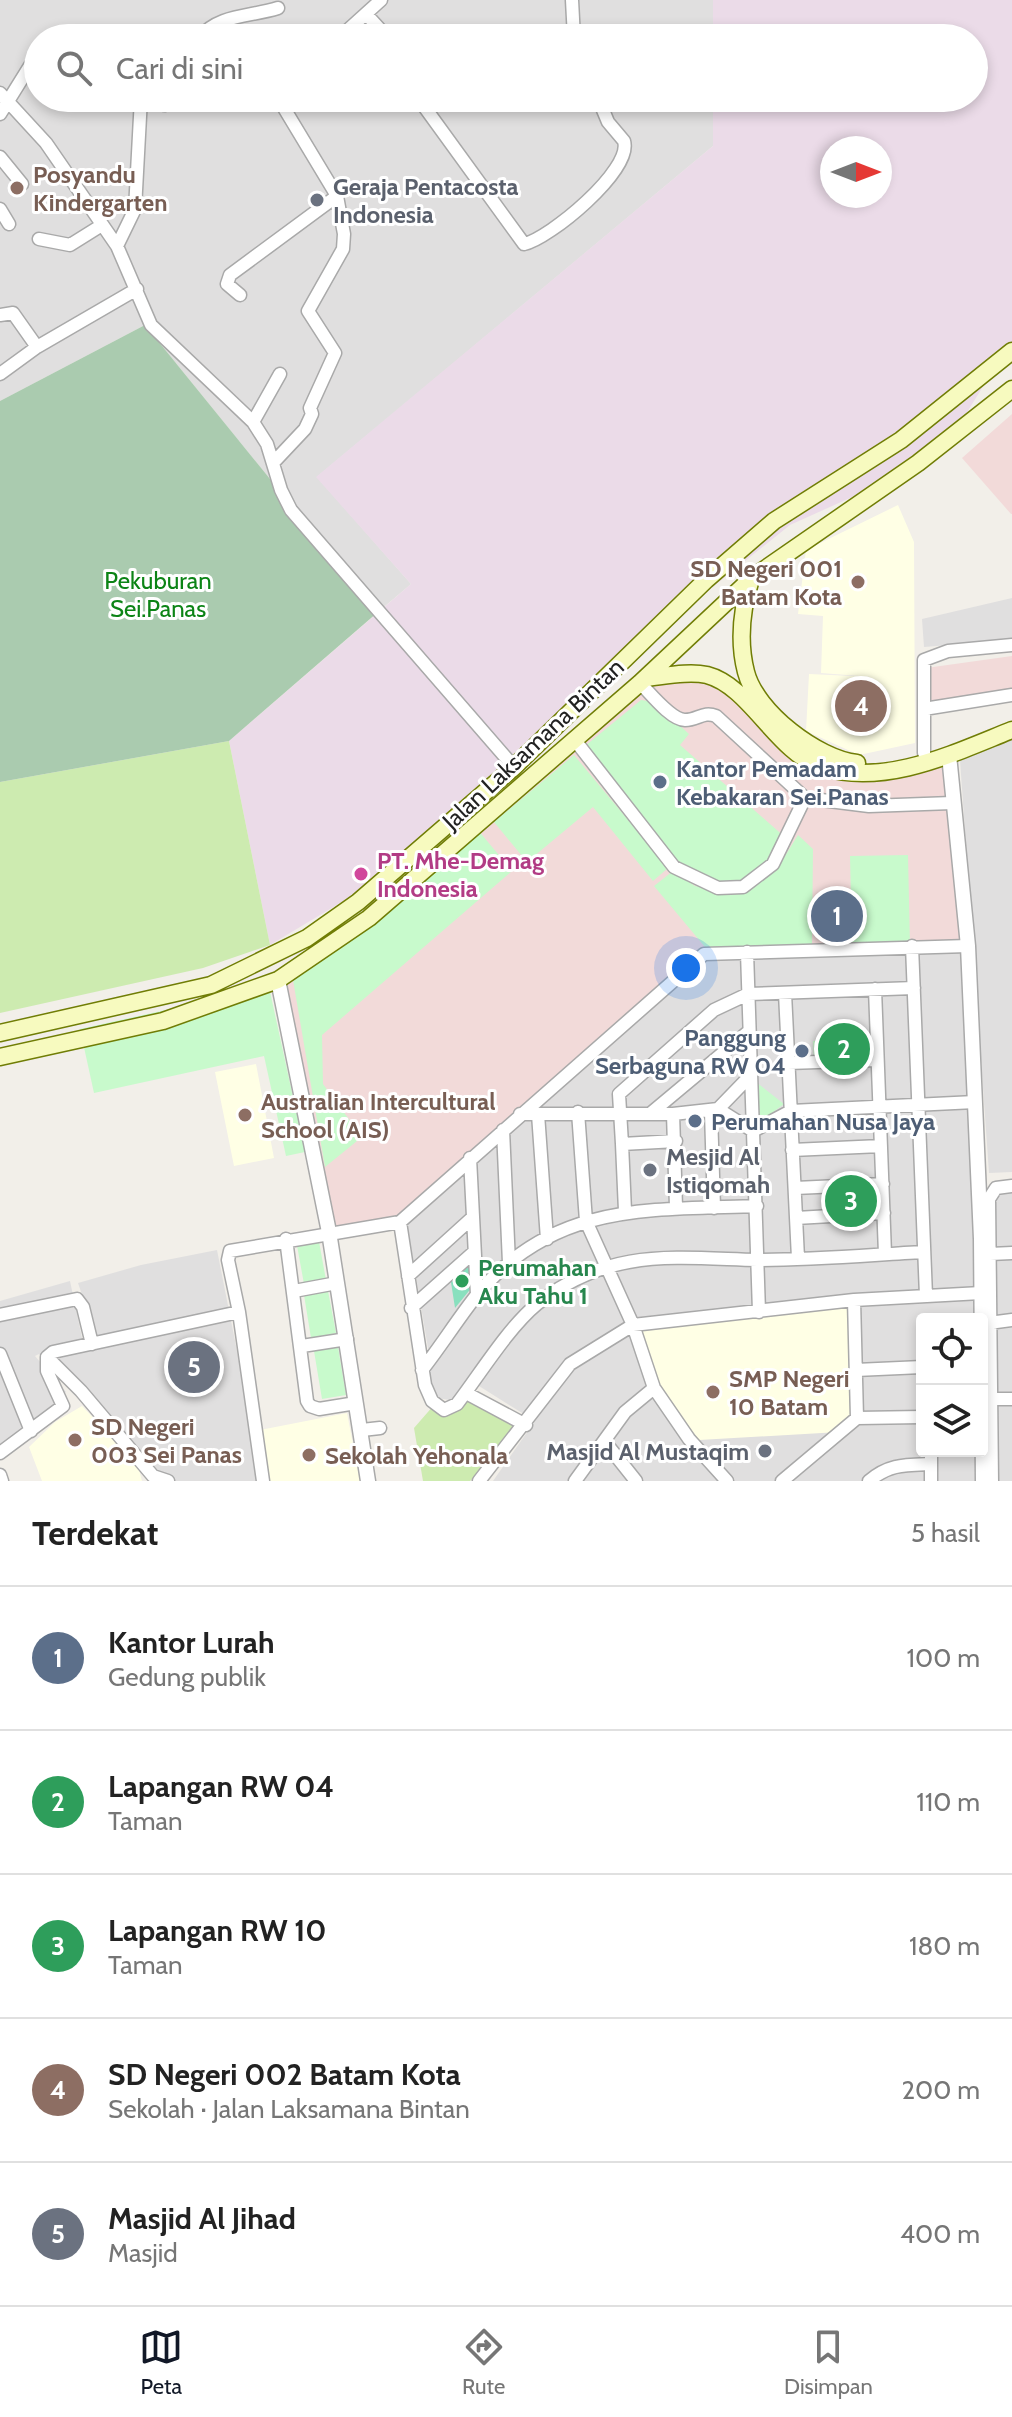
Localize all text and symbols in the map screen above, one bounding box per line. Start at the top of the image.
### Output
search box [24,24,988,112]
icon: search [52,46,96,90]
text: Cari di sini [116,50,243,87]
north arrow [820,136,892,208]
place label: Posyandu Kindergarten [33,160,167,217]
place label: Geraja Pentacosta Indonesia [333,172,519,229]
marker: Posyandu Kindergarten [8,179,26,197]
marker: Geraja Pentacosta Indonesia [308,191,326,209]
place label: SD Negeri 001 Batam Kota [690,554,842,611]
park label: Pekuburan Sei.Panas [104,566,212,623]
marker: SD Negeri 001 Batam Kota [849,573,867,591]
street label: Jalan Laksamana Bintan [436,652,630,836]
pin: 4 [835,676,887,736]
place label: Kantor Pemadam Kebakaran Sei.Panas [676,754,889,811]
marker: Kantor Pemadam Kebakaran Sei.Panas [651,773,669,791]
place label: PT. Mhe-Demag Indonesia [377,846,544,903]
marker: PT. Mhe-Demag Indonesia [352,865,370,883]
pin: 1 [811,886,863,946]
your location [666,948,706,988]
pin: 2 [818,1019,870,1079]
place label: Panggung Serbaguna RW 04 [595,1023,786,1080]
marker: Panggung Serbaguna RW 04 [793,1042,811,1060]
place label: Australian Intercultural School (AIS) [261,1087,496,1144]
marker: Australian Intercultural School (AIS) [236,1106,254,1124]
place label: Perumahan Nusa Jaya [711,1107,935,1136]
marker: Perumahan Nusa Jaya [686,1112,704,1130]
place label: Mesjid Al Istiqomah [666,1142,770,1199]
marker: Mesjid Al Istiqomah [641,1161,659,1179]
pin: 3 [825,1171,877,1231]
place label: Perumahan Aku Tahu 1 [478,1253,597,1310]
marker: Perumahan Aku Tahu 1 [453,1272,471,1290]
map controls [916,1313,988,1457]
button: locate [916,1313,988,1385]
pin: 5 [168,1337,220,1397]
place label: SMP Negeri 10 Batam [729,1364,849,1421]
marker: SMP Negeri 10 Batam [704,1383,722,1401]
button: layers [916,1385,988,1457]
place label: SD Negeri 003 Sei Panas [91,1412,242,1469]
marker: SD Negeri 003 Sei Panas [66,1431,84,1449]
place label: Masjid Al Mustaqim [546,1437,749,1466]
place label: Sekolah Yehonala [325,1441,508,1470]
marker: Masjid Al Mustaqim [756,1442,774,1460]
marker: Sekolah Yehonala [300,1446,318,1464]
text: Terdekat [32,1512,158,1554]
text: 5 hasil [911,1517,980,1549]
text: Kantor Lurah [108,1624,275,1661]
text: 1 [53,1642,63,1674]
text: 100 m [907,1642,980,1674]
text: Gedung publik [108,1661,266,1693]
text: Lapangan RW 04 [108,1768,334,1805]
text: 2 [51,1786,65,1818]
text: 110 m [916,1786,980,1818]
text: Taman [108,1805,183,1837]
text: Lapangan RW 10 [108,1912,327,1949]
text: 3 [51,1930,65,1962]
text: 180 m [909,1930,980,1962]
text: Taman [108,1949,183,1981]
text: SD Negeri 002 Batam Kota [108,2056,461,2093]
text: 4 [50,2074,66,2106]
text: 200 m [901,2074,980,2106]
text: Sekolah · Jalan Laksamana Bintan [108,2093,470,2125]
text: Masjid Al Jihad [108,2200,296,2237]
text: 5 [51,2218,65,2250]
text: 400 m [900,2218,980,2250]
text: Masjid [108,2237,178,2269]
tab: Peta [139,2325,183,2400]
tab: Rute [462,2325,506,2400]
tab: Disimpan [784,2325,873,2400]

